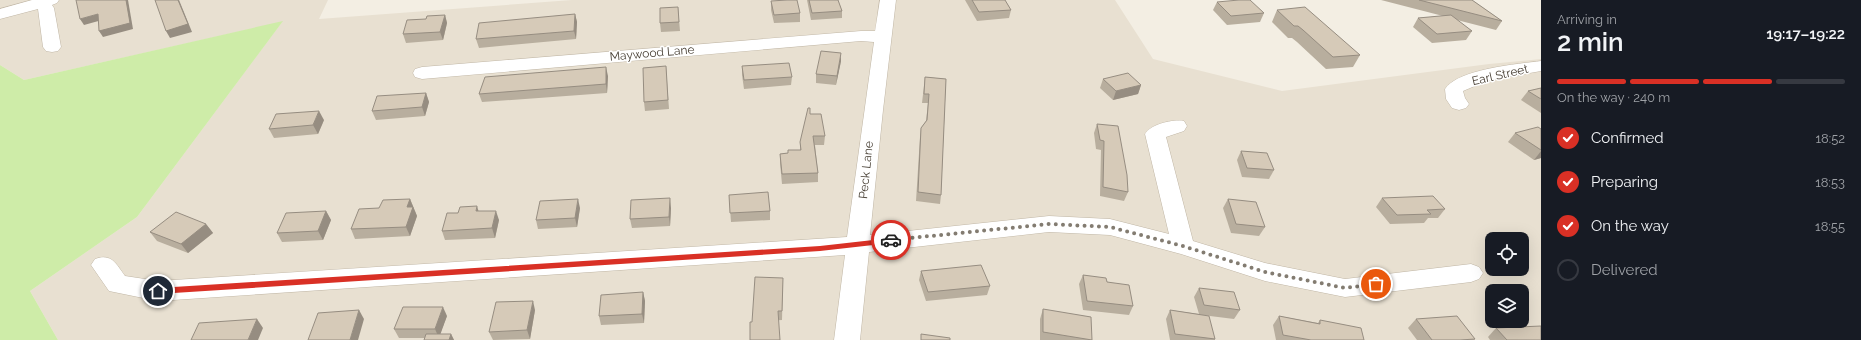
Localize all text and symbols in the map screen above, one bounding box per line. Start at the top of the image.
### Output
text: Arriving in [1557,12,1617,27]
text: 19:17–19:22 [1766,25,1845,43]
text: 2 min [1557,27,1624,57]
street label: Maywood Lane [609,42,695,64]
street label: Earl Street [1471,62,1529,88]
text: On the way · 240 m [1557,90,1670,105]
icon: check [1557,127,1579,149]
text: Confirmed [1591,129,1664,147]
text: 18:52 [1815,131,1845,146]
street label: Peck Lane [856,140,876,200]
icon: check [1557,171,1579,193]
text: Preparing [1591,173,1658,191]
text: 18:53 [1815,175,1845,190]
icon: check [1557,215,1579,237]
text: On the way [1591,217,1669,235]
text: 18:55 [1815,219,1845,234]
courier [871,220,911,260]
icon: car [880,229,902,251]
map controls [1485,232,1529,328]
button: locate [1485,232,1529,276]
text: Delivered [1591,261,1658,279]
pin [1359,267,1393,301]
icon: bag [1365,273,1387,295]
pin [141,274,175,308]
icon: home [147,280,169,302]
button: layers [1485,284,1529,328]

